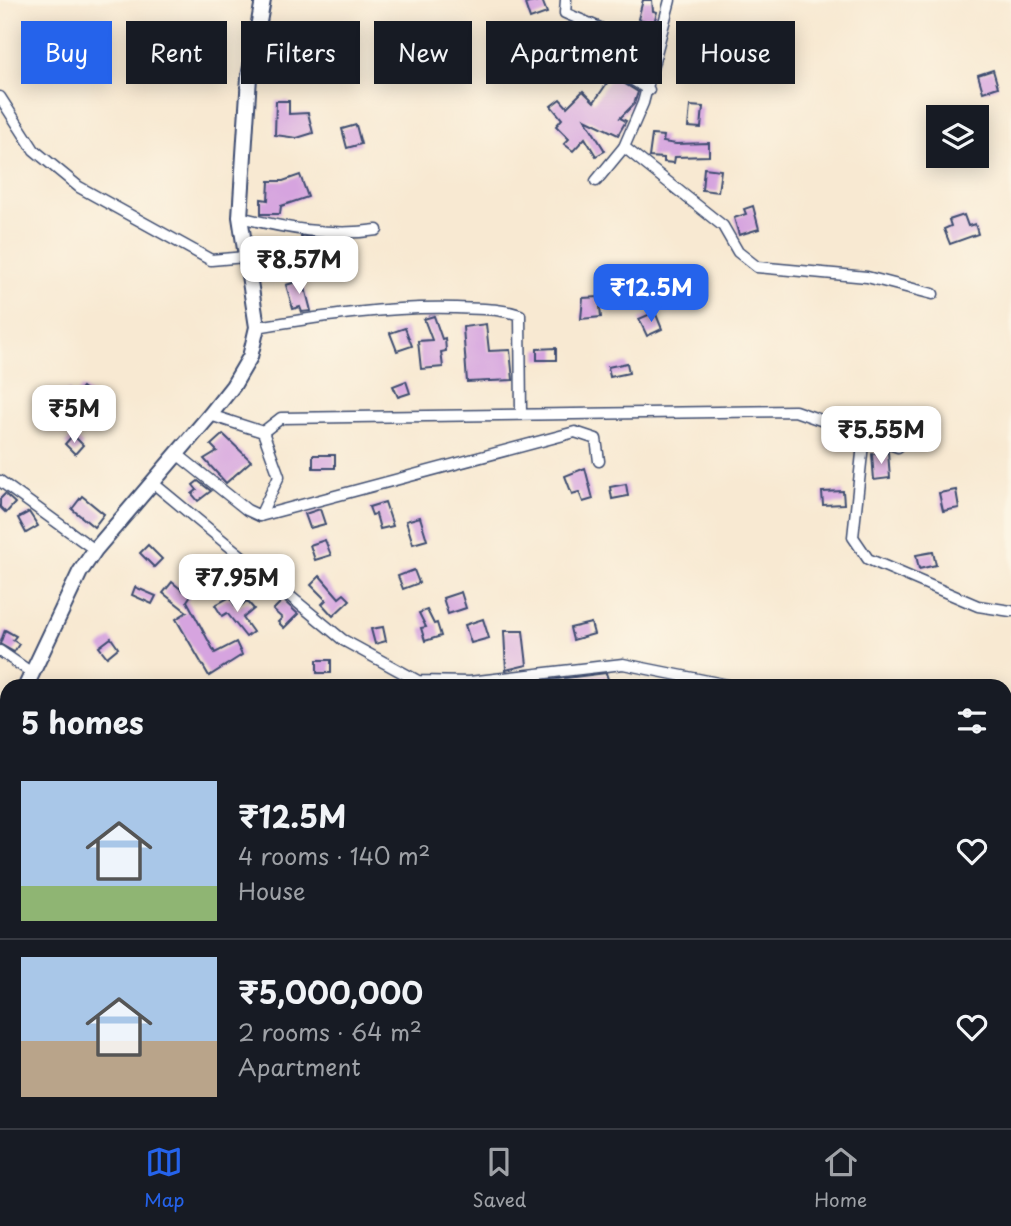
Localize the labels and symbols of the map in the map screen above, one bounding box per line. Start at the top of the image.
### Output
pin: ₹8.57M [242,236,356,296]
pin: ₹12.5M [594,264,708,324]
pin: ₹5M [40,386,108,445]
pin: ₹5.55M [824,406,938,466]
pin: ₹7.95M [180,554,294,614]

